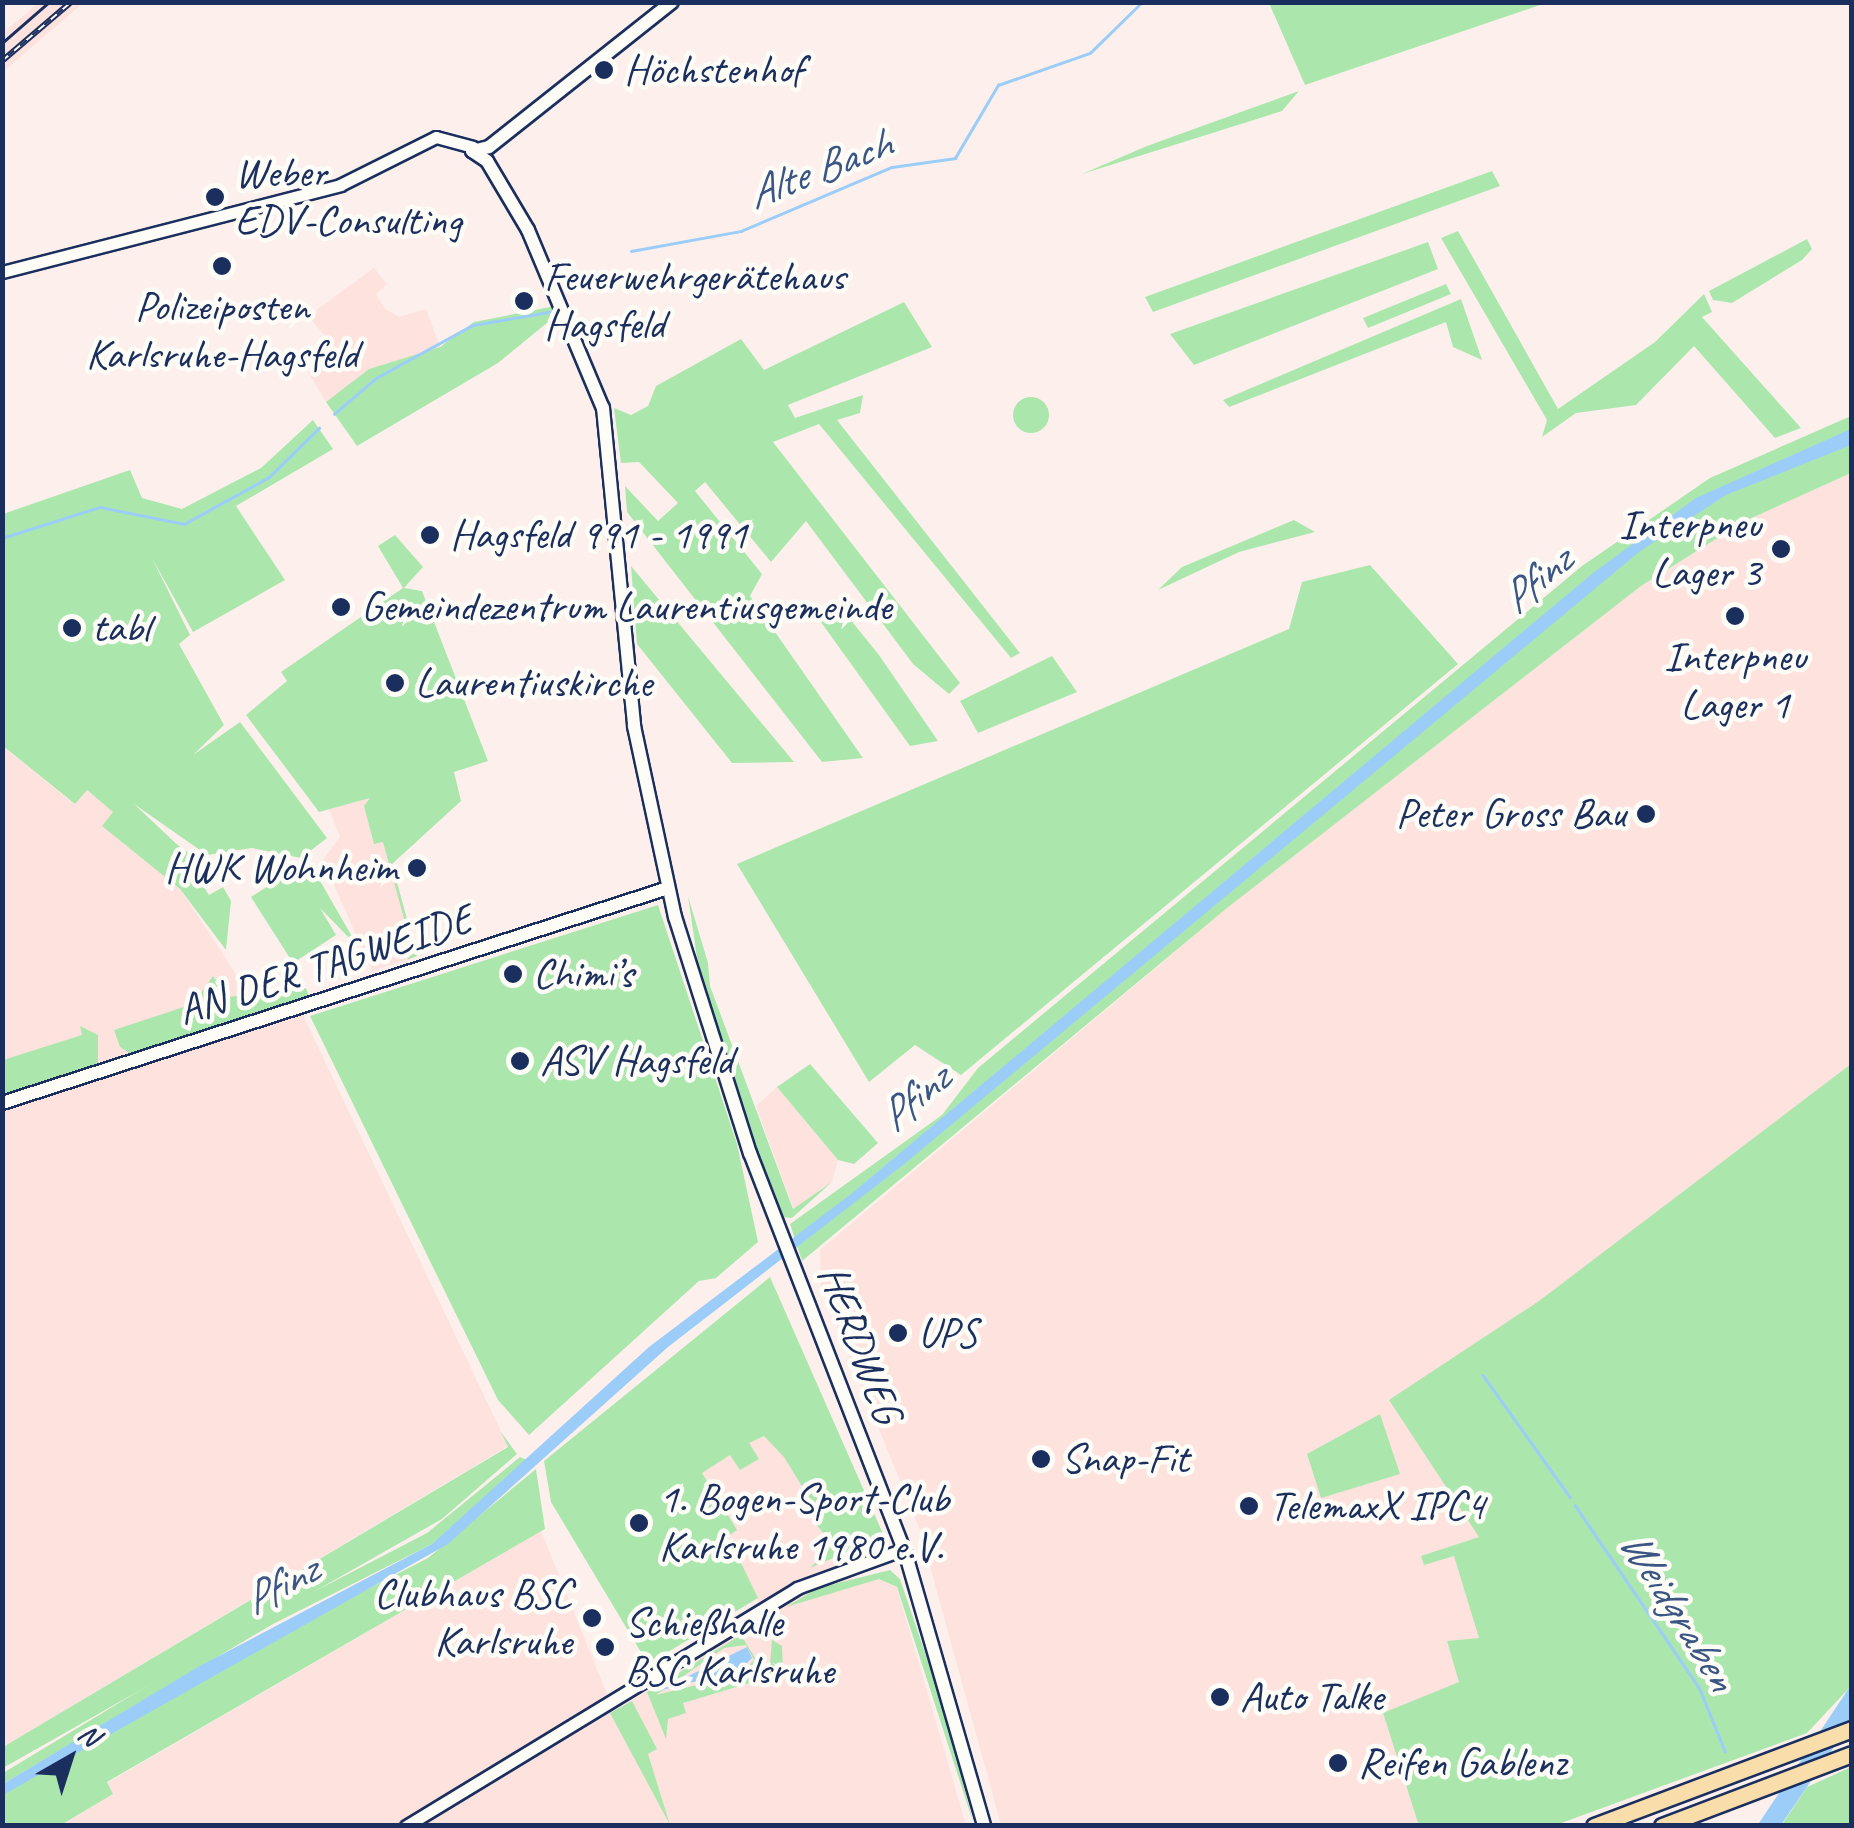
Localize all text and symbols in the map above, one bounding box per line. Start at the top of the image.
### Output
place label: Höchstenhof [624,45,803,95]
marker: Höchstenhof [593,59,615,81]
water label: Alte Bach [739,117,899,221]
place label: Weber EDV-Consulting [235,148,461,246]
marker: Weber EDV-Consulting [204,186,226,208]
place label: Feuerwehrgerätehaus Hagsfeld [544,252,845,350]
marker: Polizeiposten Karlsruhe-Hagsfeld [211,255,233,277]
place label: Polizeiposten Karlsruhe-Hagsfeld [86,282,358,380]
marker: Feuerwehrgerätehaus Hagsfeld [513,290,535,312]
place label: Interpneu Lager 3 [1619,500,1761,598]
place label: Hagsfeld 991 - 1991 [450,510,747,560]
marker: Hagsfeld 991 - 1991 [419,524,441,546]
water label: Pfinz [1490,535,1582,625]
marker: Interpneu Lager 3 [1770,538,1792,560]
place label: Gemeindezentrum Laurentiusgemeinde [361,582,889,632]
marker: Gemeindezentrum Laurentiusgemeinde [330,596,352,618]
place label: tabl [92,603,150,653]
marker: Interpneu Lager 1 [1724,605,1746,627]
marker: tabl [61,617,83,639]
place label: Interpneu Lager 1 [1664,632,1806,730]
place label: Laurentiuskirche [415,658,652,708]
marker: Laurentiuskirche [384,672,406,694]
place label: Peter Gross Bau [1396,789,1626,839]
marker: Peter Gross Bau [1635,803,1657,825]
place label: HWK Wohnheim [165,843,397,893]
marker: HWK Wohnheim [406,857,428,879]
street label: AN DER TAGWEIDE [172,894,478,1036]
place label: Chimi’s [533,949,633,999]
marker: Chimi’s [502,963,524,985]
place label: ASV Hagsfeld [540,1036,733,1086]
marker: ASV Hagsfeld [509,1050,531,1072]
water label: Pfinz [868,1053,960,1143]
street label: HERDWEG [807,1258,913,1430]
place label: UPS [918,1308,977,1358]
marker: UPS [887,1322,909,1344]
place label: Snap-Fit [1061,1434,1189,1484]
marker: Snap-Fit [1030,1448,1052,1470]
place label: 1. Bogen-Sport-Club Karlsruhe 1980 e.V. [659,1474,949,1572]
place label: TelemaxX IPC4 [1269,1481,1484,1531]
marker: TelemaxX IPC4 [1238,1495,1260,1517]
marker: 1. Bogen-Sport-Club Karlsruhe 1980 e.V. [628,1512,650,1534]
water label: Weidgraben [1608,1520,1748,1700]
water label: Pfinz [234,1543,326,1627]
place label: Clubhaus BSC Karlsruhe [374,1569,572,1668]
place label: Schießhalle BSC Karlsruhe [625,1598,834,1696]
marker: Clubhaus BSC Karlsruhe [581,1607,603,1629]
marker: Schießhalle BSC Karlsruhe [594,1636,616,1658]
place label: Auto Talke [1240,1672,1385,1722]
marker: Auto Talke [1209,1686,1231,1708]
north arrow [20,1708,120,1808]
text: N [71,1715,107,1753]
place label: Reifen Gablenz [1358,1738,1567,1788]
marker: Reifen Gablenz [1327,1752,1349,1774]

